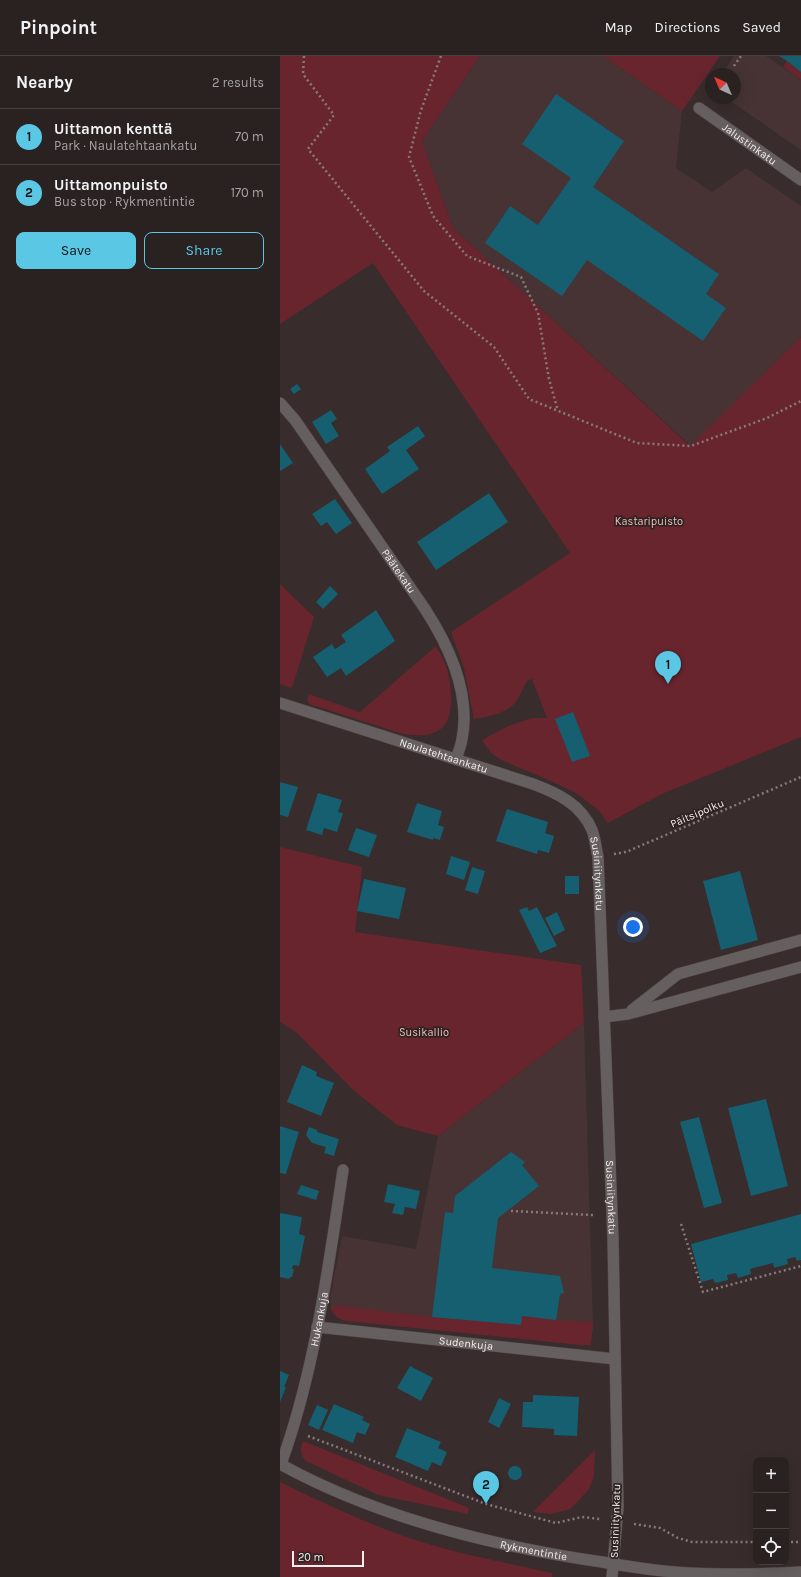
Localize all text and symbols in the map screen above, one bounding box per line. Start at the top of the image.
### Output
text: Pinpoint [20,17,97,39]
text: Map [605,19,633,36]
text: Directions [655,19,720,36]
text: Saved [742,19,781,36]
north arrow [705,68,741,104]
text: Nearby [16,72,73,92]
text: 2 results [212,75,264,90]
text: Uittamon kenttä [54,120,173,138]
street label: Jalustinkatu [720,121,779,168]
text: 1 [27,129,31,144]
text: 70 m [235,129,264,144]
text: Park · Naulatehtaankatu [54,138,197,153]
text: Uittamonpuisto [54,176,168,194]
text: 2 [25,185,33,200]
text: 170 m [231,185,264,200]
text: Bus stop · Rykmentintie [54,194,195,209]
button: Save [16,232,136,269]
button: Share [144,232,264,269]
park label: Kastaripuisto [615,515,683,528]
street label: Päätekatu [379,547,418,596]
pin: 1 [655,651,681,684]
street label: Naulatehtaankatu [398,736,489,776]
street label: Päitsipolku [668,796,726,831]
street label: Susiniitynkatu [587,835,606,911]
your location [623,917,643,937]
park label: Susikallio [399,1026,449,1039]
street label: Susiniitynkatu [603,1160,619,1235]
street label: Hukankuja [308,1291,331,1348]
street label: Sudenkuja [438,1334,494,1353]
map controls [753,1457,789,1565]
button: + [753,1457,789,1493]
pin: 2 [473,1471,499,1504]
street label: Susiniitynkatu [608,1484,623,1558]
button: − [753,1493,789,1529]
button: locate [753,1529,789,1565]
street label: Rykmentintie [499,1538,568,1563]
scale bar [292,1549,364,1568]
text: 20 m [298,1551,324,1564]

